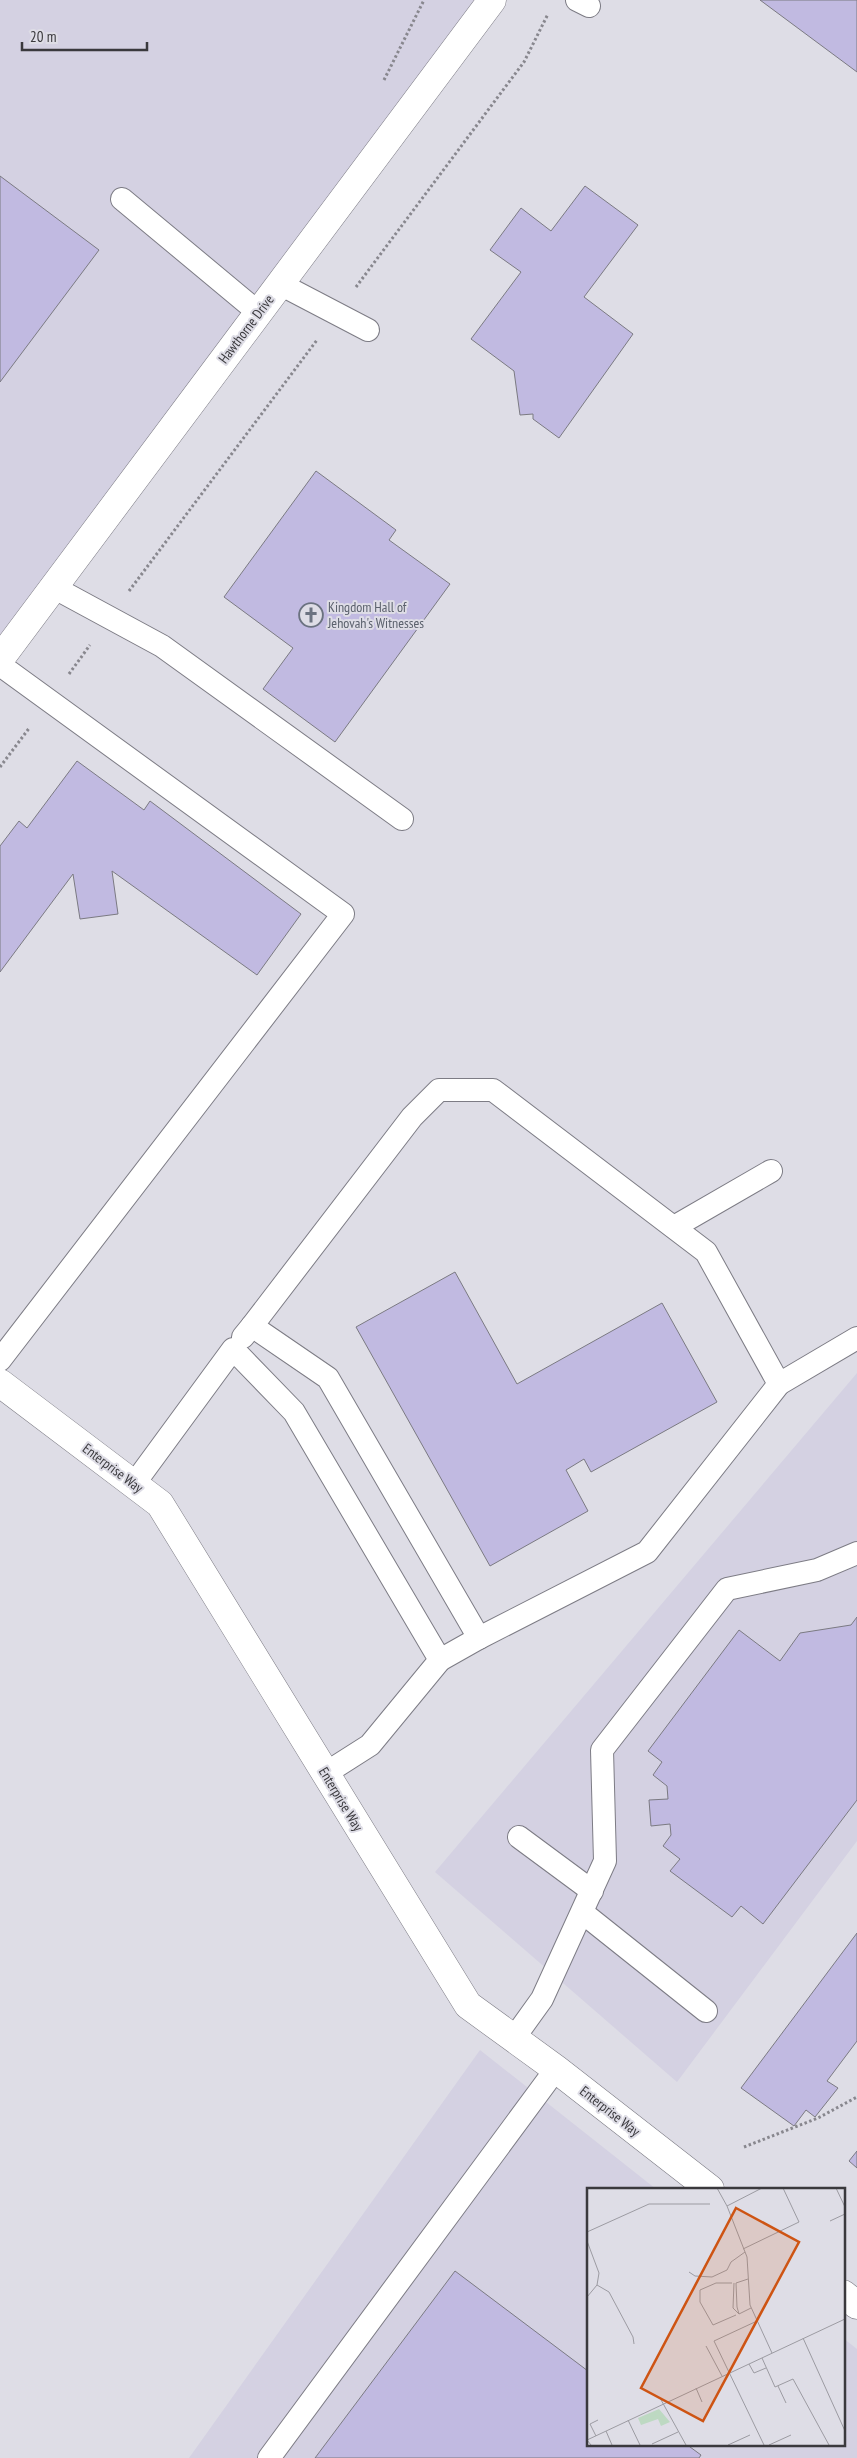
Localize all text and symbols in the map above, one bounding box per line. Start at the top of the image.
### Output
scale bar [22,20,148,52]
text: 20 m [30,27,56,46]
street label: Hawthorne Drive [214,291,278,367]
place label: Kingdom Hall of Jehovah's Witnesses [327,598,424,632]
church icon: Kingdom Hall of Jehovah's Witnesses [298,602,324,628]
street label: Enterprise Way [79,1439,148,1497]
street label: Enterprise Way [315,1764,368,1835]
street label: Enterprise Way [576,2082,644,2141]
inset map [587,2188,844,2446]

